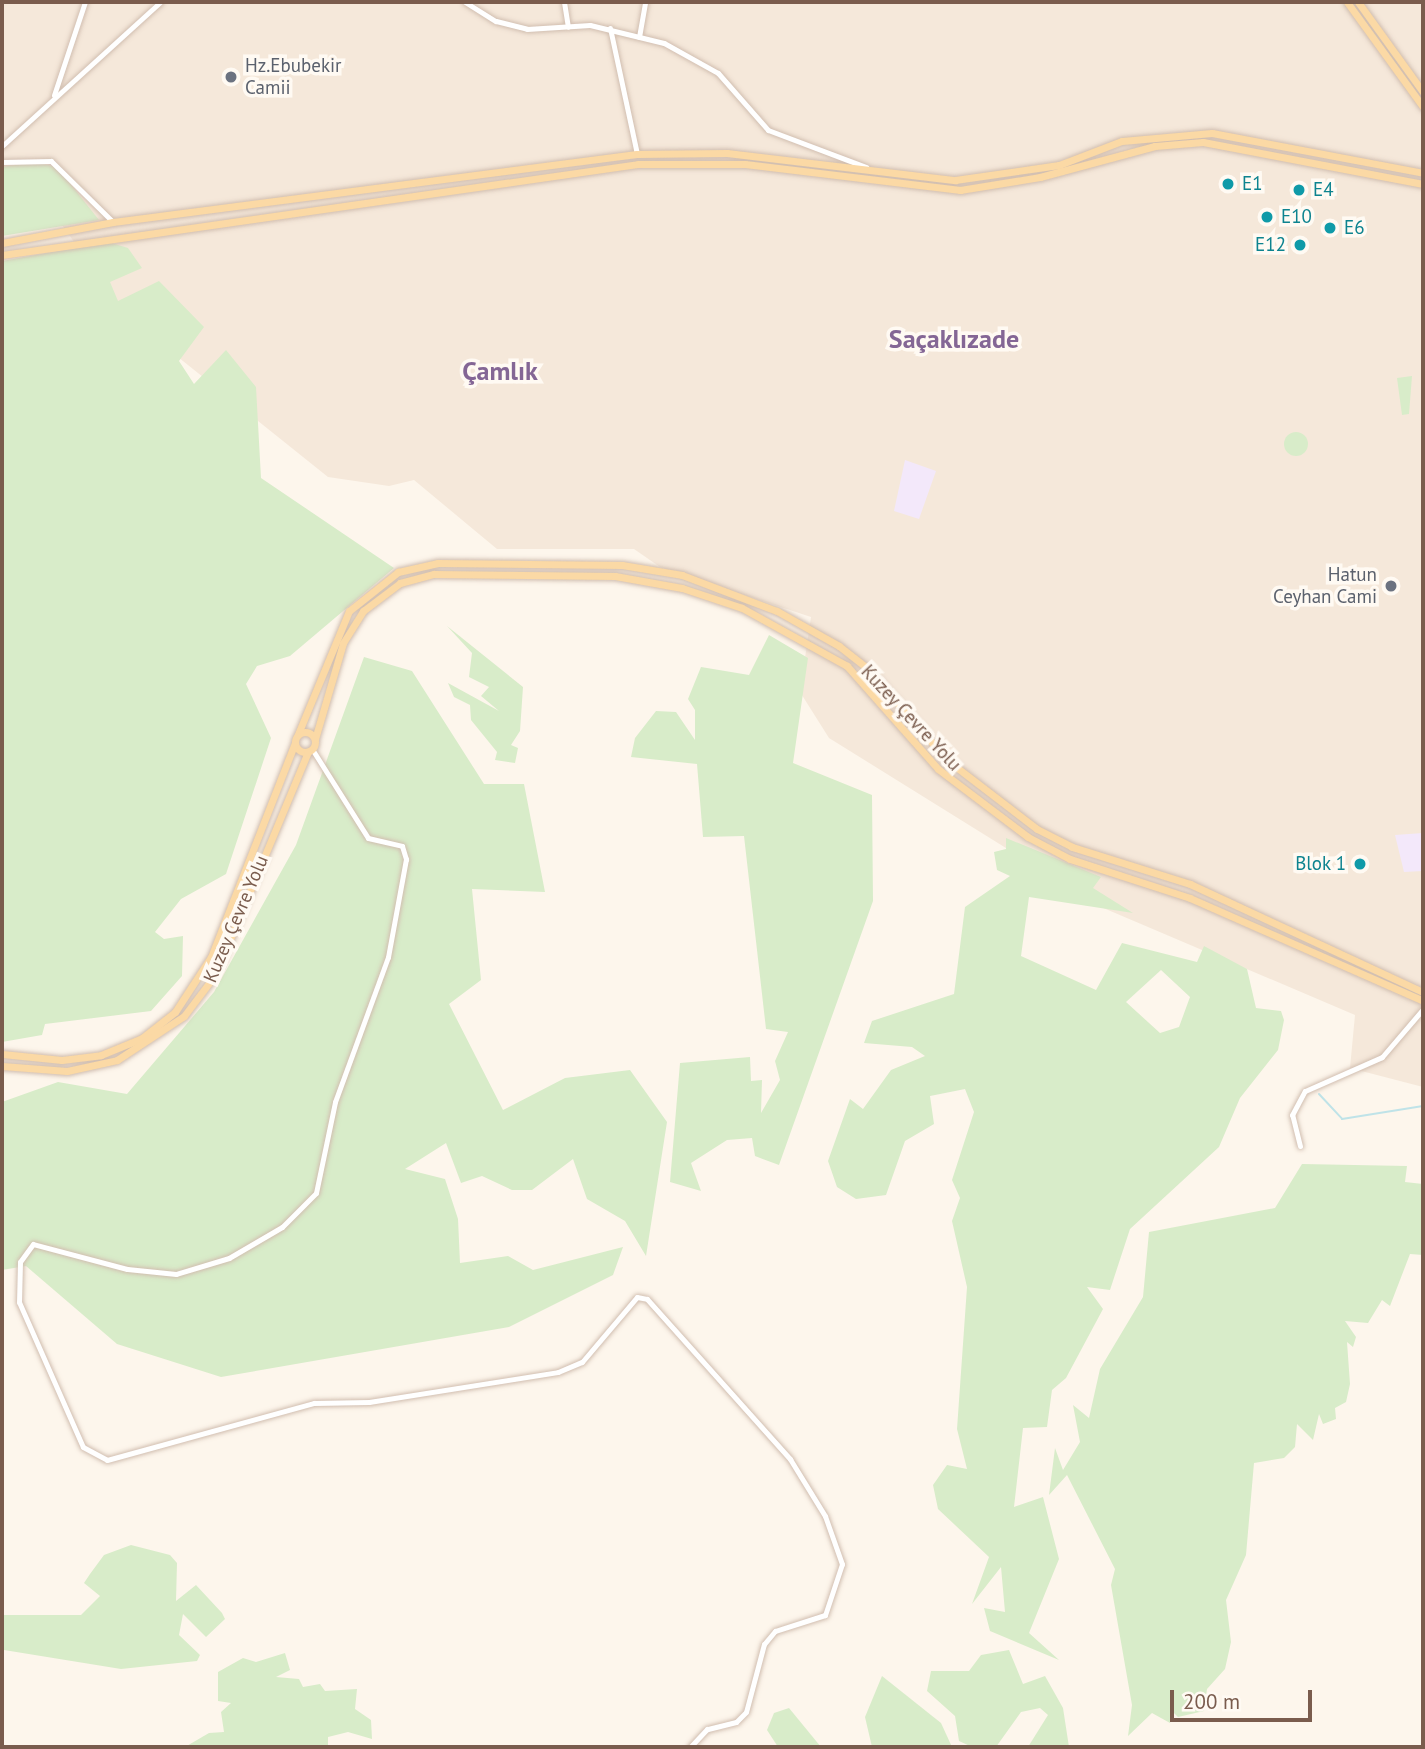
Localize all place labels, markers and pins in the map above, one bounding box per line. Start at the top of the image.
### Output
place label: Hz.Ebubekir Camii [245,55,342,99]
marker: Hz.Ebubekir Camii [223,69,239,85]
place label: E1 [1242,173,1263,195]
marker: E1 [1220,176,1236,192]
place label: E4 [1313,179,1334,201]
marker: E4 [1291,182,1307,198]
place label: E10 [1281,206,1312,228]
marker: E10 [1259,209,1275,225]
place label: E6 [1344,217,1365,239]
marker: E6 [1322,220,1338,236]
place label: E12 [1255,234,1286,256]
marker: E12 [1292,237,1308,253]
place label: Hatun Ceyhan Cami [1273,564,1377,608]
marker: Hatun Ceyhan Cami [1383,578,1399,594]
place label: Blok 1 [1295,853,1346,875]
marker: Blok 1 [1352,856,1368,872]

